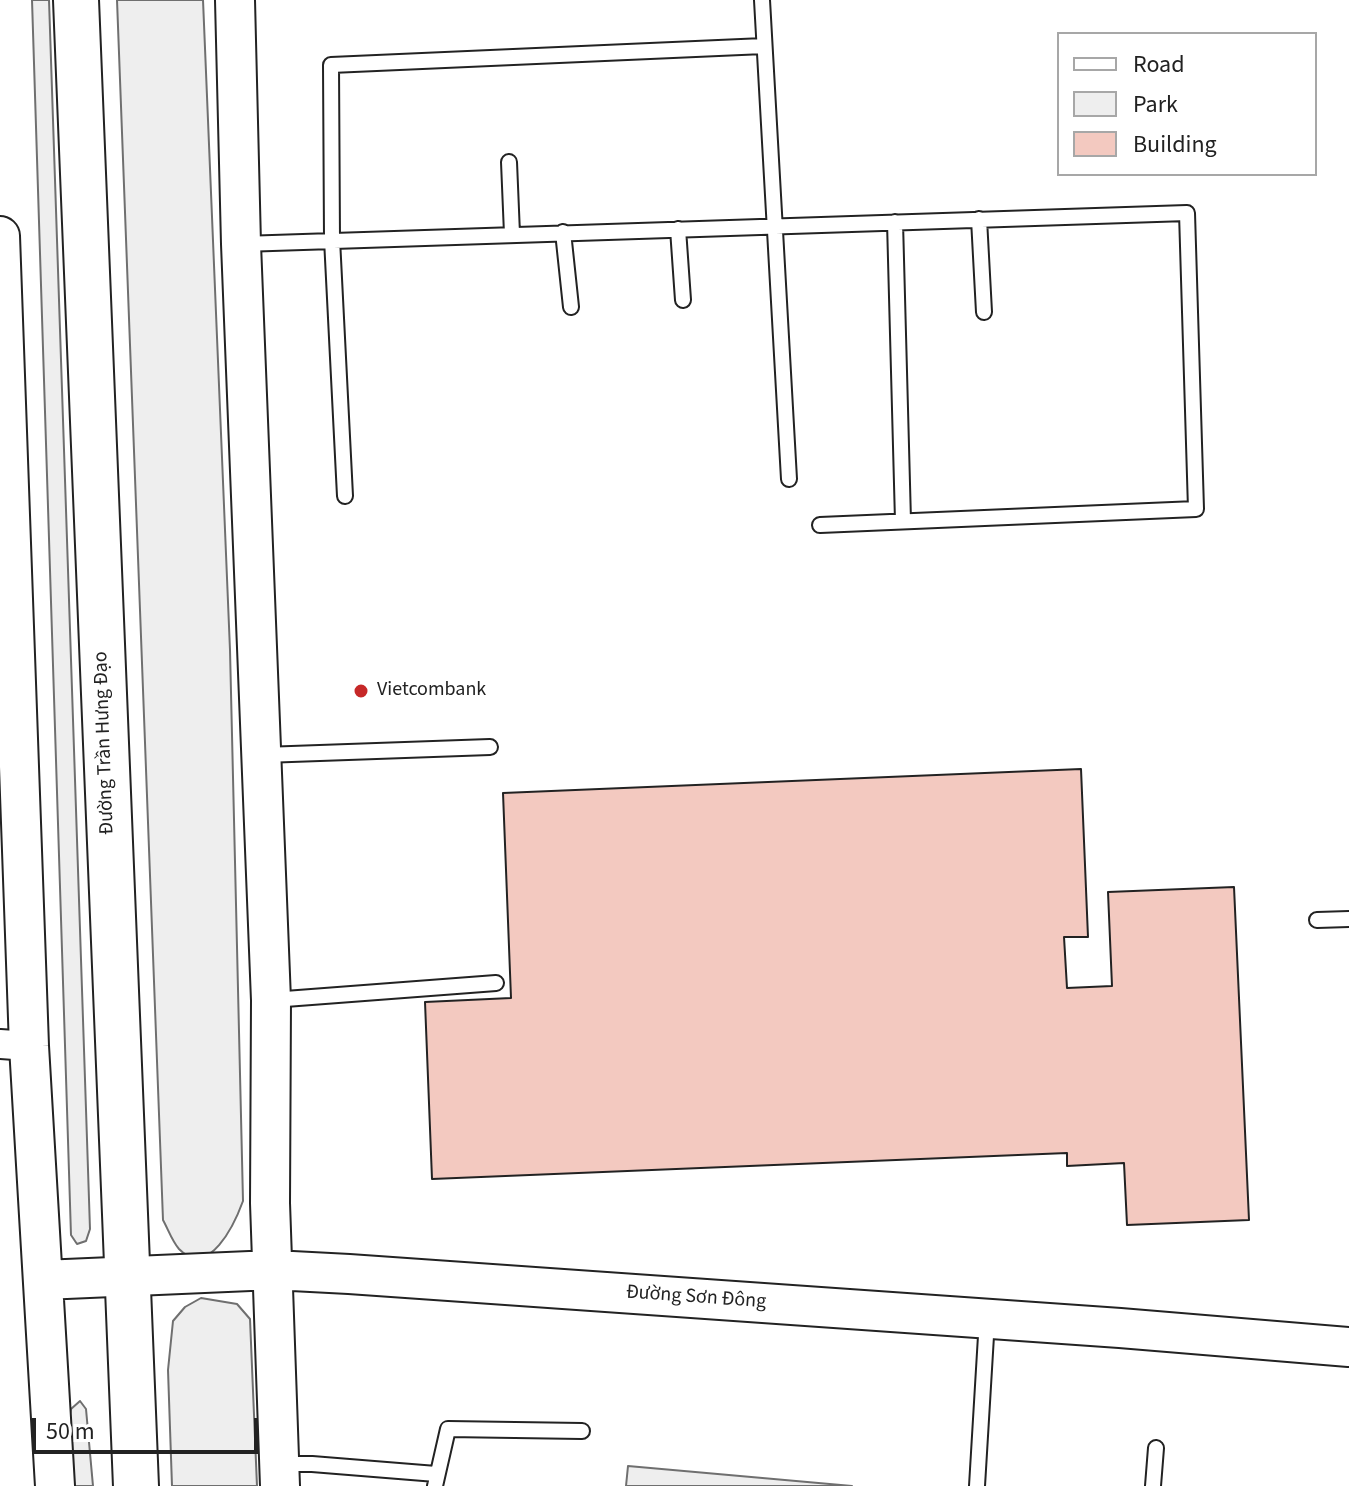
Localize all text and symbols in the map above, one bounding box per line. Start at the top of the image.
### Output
legend [1057,32,1317,176]
text: Road [1133,47,1185,82]
text: Park [1133,87,1178,122]
text: Building [1133,127,1217,162]
street label: Đường Trần Hưng Đạo [90,651,120,835]
place label: Vietcombank [377,679,486,703]
marker: Vietcombank [352,682,370,700]
street label: Đường Sơn Đông [625,1281,767,1315]
scale bar [36,1402,262,1452]
text: 50 m [46,1414,95,1449]

